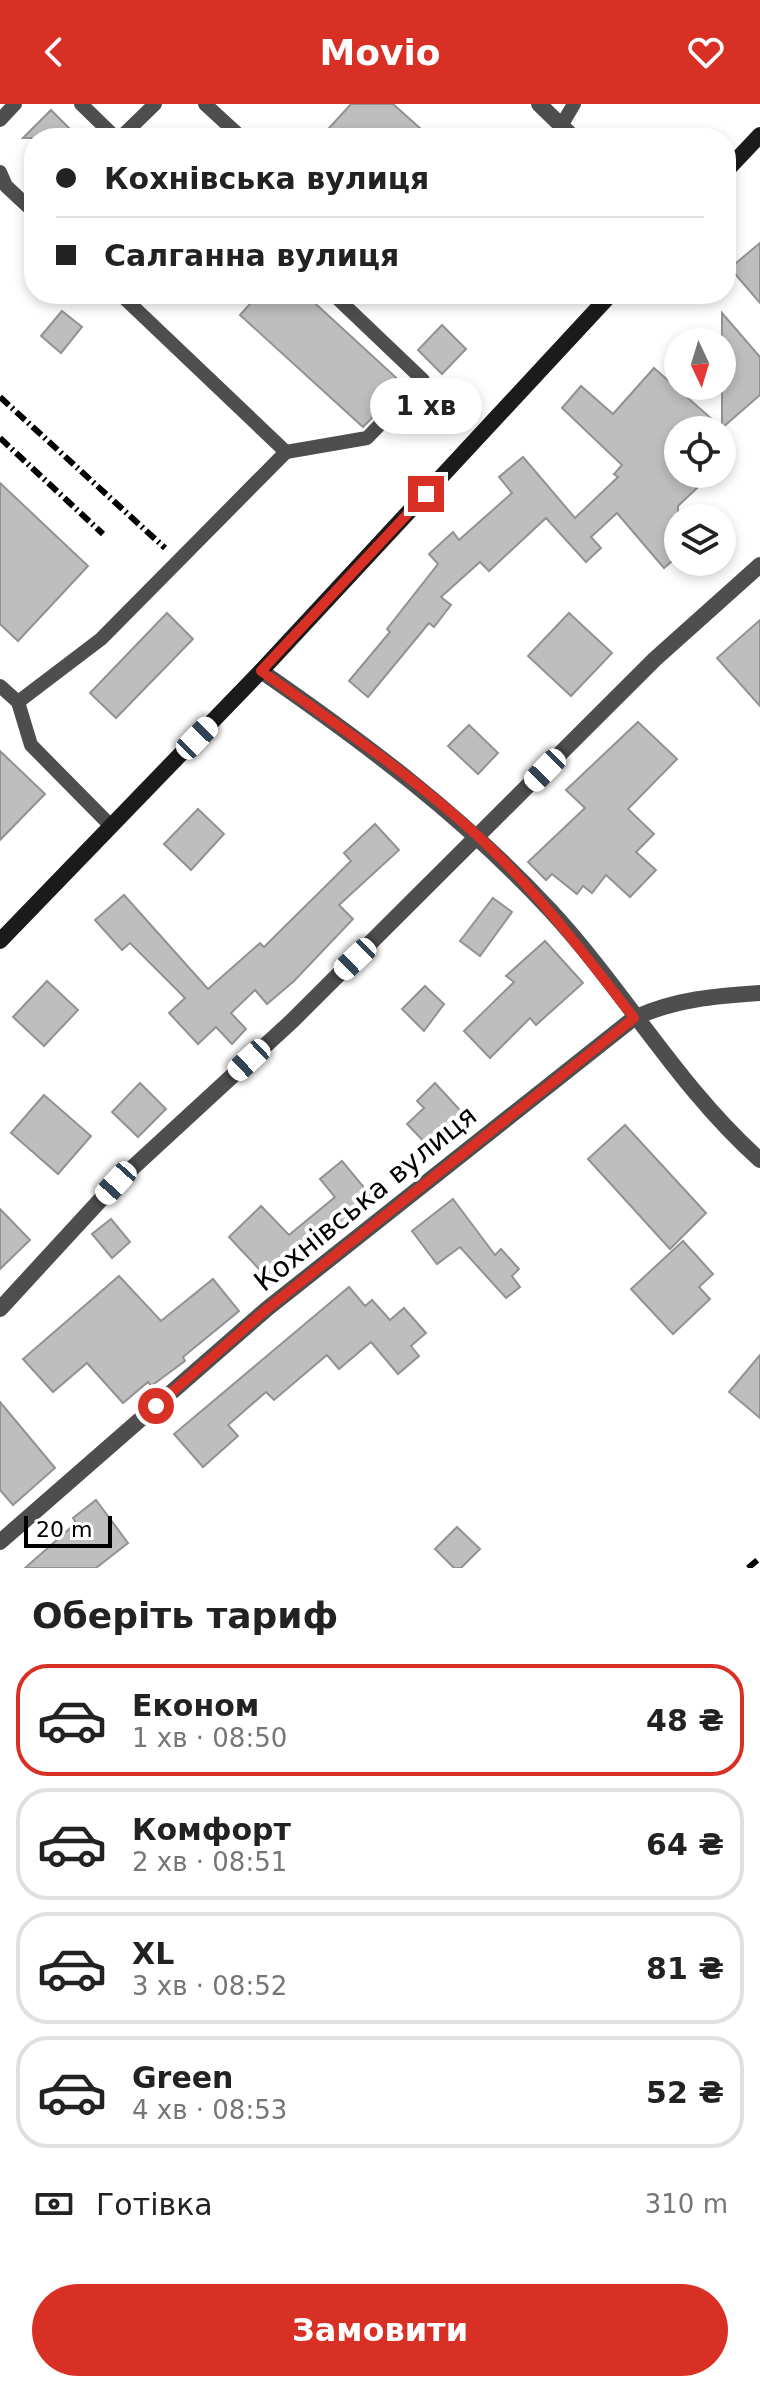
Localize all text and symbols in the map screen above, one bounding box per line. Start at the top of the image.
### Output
icon: back [32,30,76,74]
icon: heart [684,30,728,74]
text: Movio [319,32,441,73]
text: Кохнівська вулиця [104,161,429,196]
text: Салганна вулиця [104,238,399,273]
north arrow [664,328,736,400]
map controls [664,328,736,576]
callout: 1 хв [370,378,482,434]
text: 1 хв [396,391,456,421]
button: locate [664,416,736,488]
route end [408,476,444,512]
button: layers [664,504,736,576]
car [172,712,222,764]
car [520,744,570,796]
car [329,934,381,984]
car [223,1035,275,1085]
street label: Кохнівська вулиця [248,1099,483,1298]
car [91,1157,141,1209]
route start [138,1388,174,1424]
scale bar [24,1512,112,1548]
text: 20 m [36,1517,92,1542]
text: Оберіть тариф [32,1595,338,1636]
icon: car [36,1684,108,1756]
text: Економ [132,1688,259,1723]
text: 48 ₴ [646,1703,724,1738]
text: 1 хв · 08:50 [132,1723,287,1753]
icon: car [36,1808,108,1880]
text: Комфорт [132,1812,291,1847]
text: 64 ₴ [646,1827,724,1862]
text: 2 хв · 08:51 [132,1847,287,1877]
icon: car [36,1932,108,2004]
text: XL [132,1936,174,1971]
text: 81 ₴ [646,1951,724,1986]
text: 3 хв · 08:52 [132,1971,287,2001]
icon: car [36,2056,108,2128]
text: Green [132,2060,233,2095]
text: 52 ₴ [646,2075,724,2110]
text: 4 хв · 08:53 [132,2095,287,2125]
icon: cash [32,2182,76,2226]
text: Готівка [96,2187,213,2222]
text: 310 m [645,2189,728,2219]
button: Замовити [32,2284,728,2376]

